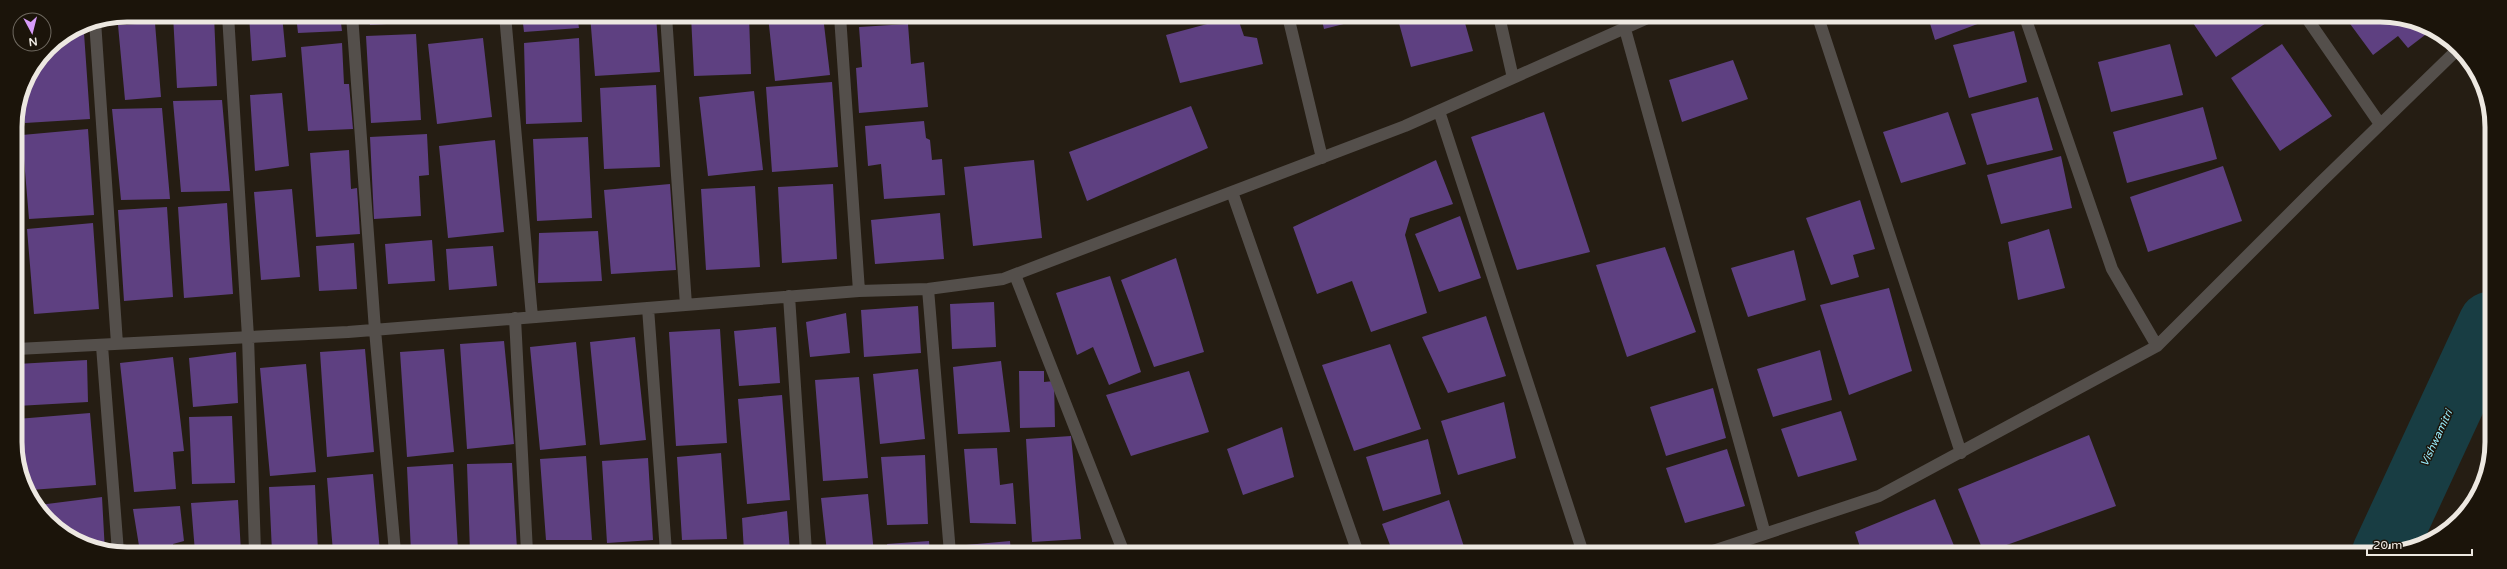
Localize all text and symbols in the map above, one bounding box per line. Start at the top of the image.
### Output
north arrow [12,12,52,52]
text: N [28,34,38,48]
water label: Vishwamitri [2418,407,2456,469]
scale bar [2367,531,2472,557]
text: 20 m [2373,538,2402,552]

